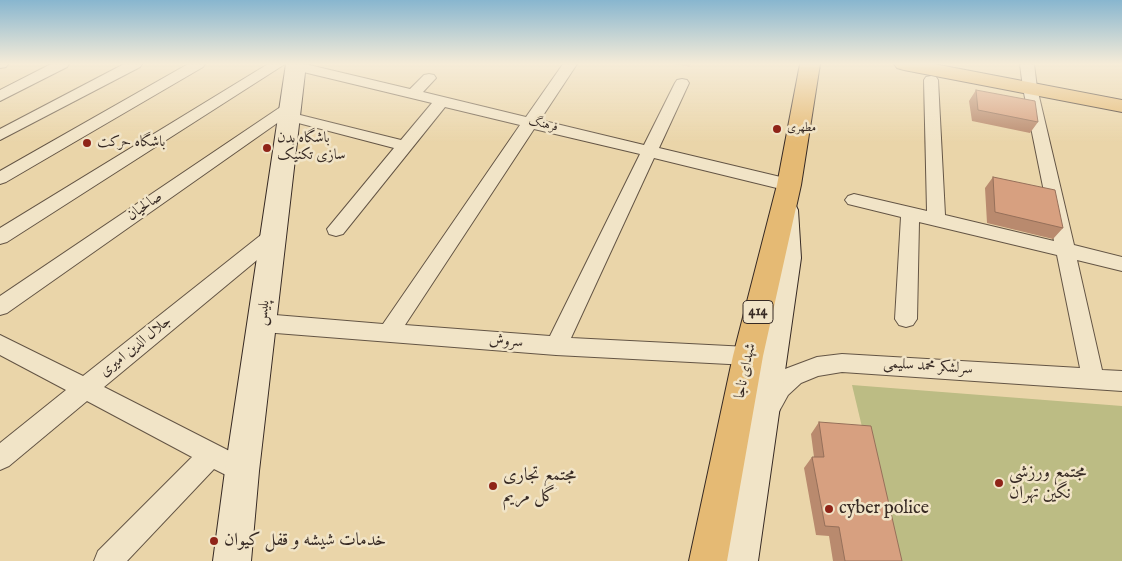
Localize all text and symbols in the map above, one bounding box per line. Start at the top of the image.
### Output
street label: فرهنگ [527,115,559,135]
place label: مطهری [787,122,816,136]
marker: مطهری [771,123,783,135]
place label: باشگاه بدن سازی تکنیک [277,130,346,165]
place label: باشگاه حرکت [97,134,165,152]
marker: باشگاه حرکت [81,137,93,149]
marker: باشگاه بدن سازی تکنیک [261,142,273,154]
street label: صالحیان [124,188,166,226]
street label: پلیس [254,299,274,327]
road number: 414 [743,300,773,324]
street label: جلال الدین امیری [96,313,176,381]
street label: سروش [488,332,524,352]
street label: شهدای ناجا [731,342,761,400]
street label: سرلشکر محمد سلیمی [883,355,973,379]
place label: مجتمع ورزشی نگین تهران [1009,462,1086,504]
place label: مجتمع تجاری گل مریم [503,465,576,508]
marker: مجتمع ورزشی نگین تهران [993,477,1005,489]
marker: مجتمع تجاری گل مریم [487,480,499,492]
place label: cyber police [839,498,929,520]
marker: cyber police [823,503,835,515]
place label: خدمات شیشه و قفل کیوان [224,530,386,552]
marker: خدمات شیشه و قفل کیوان [208,535,220,547]

